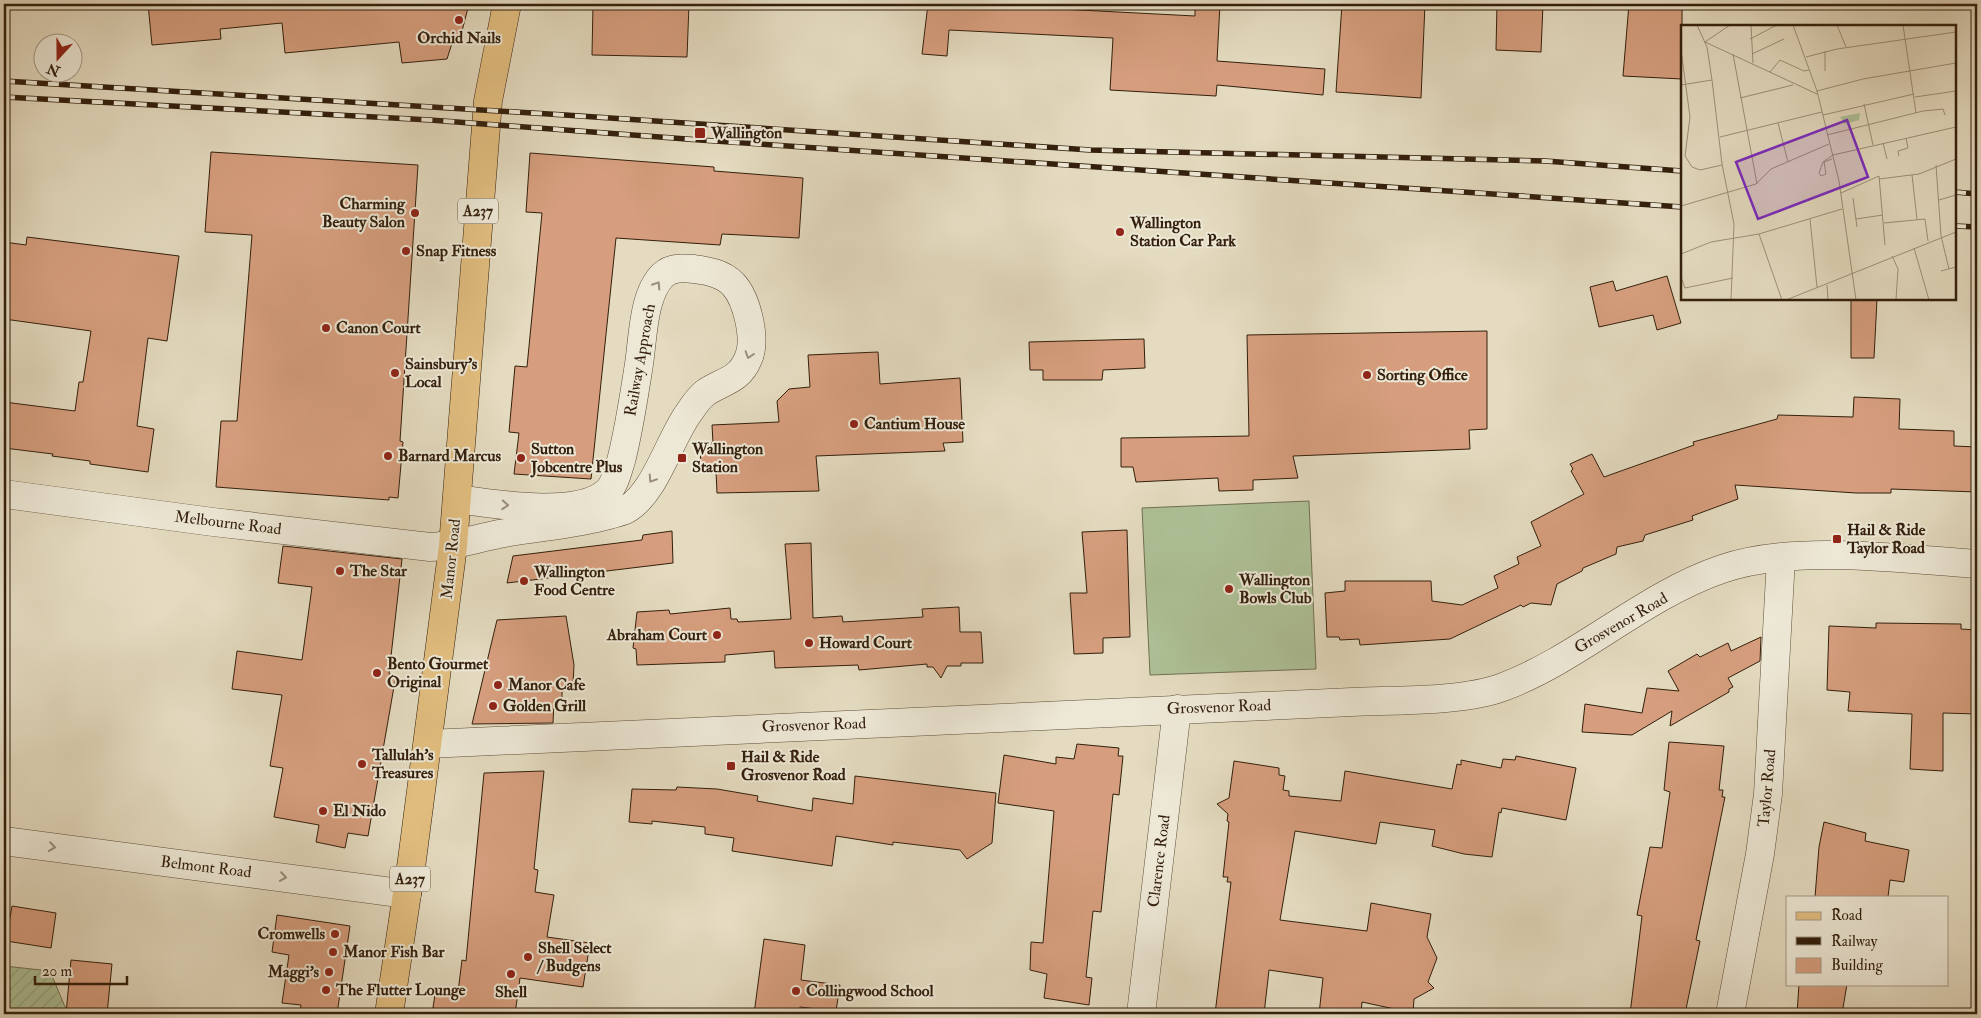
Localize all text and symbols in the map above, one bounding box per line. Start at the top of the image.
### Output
marker: Orchid Nails [453,14,465,26]
inset map [1681,25,1956,300]
place label: Orchid Nails [417,28,501,48]
north arrow [32,32,82,82]
text: N [44,59,63,80]
place label: Wallington [710,123,783,144]
marker: Wallington [693,126,707,140]
place label: Charming Beauty Salon [322,194,406,233]
road number: A237 [458,198,498,224]
marker: Charming Beauty Salon [409,207,421,219]
place label: Wallington Station Car Park [1129,213,1236,251]
marker: Wallington Station Car Park [1114,226,1126,238]
place label: Snap Fitness [416,241,497,262]
marker: Snap Fitness [400,245,412,257]
one-way arrow [650,281,660,290]
street label: Railway Approach [620,301,661,418]
place label: Canon Court [336,318,421,338]
marker: Canon Court [320,322,332,334]
one-way arrow [744,350,754,358]
place label: Sainsbury's Local [405,354,478,392]
place label: Sorting Office [1377,365,1468,386]
marker: Sainsbury's Local [389,367,401,379]
marker: Sorting Office [1361,369,1373,381]
place label: Cantium House [864,414,965,434]
marker: Cantium House [848,418,860,430]
place label: Sutton Jobcentre Plus [530,439,623,478]
place label: Wallington Station [691,439,764,477]
place label: Barnard Marcus [398,446,502,466]
marker: Barnard Marcus [382,450,394,462]
marker: Sutton Jobcentre Plus [515,452,527,464]
marker: Wallington Station [676,452,688,464]
one-way arrow [649,474,658,483]
one-way arrow [502,500,510,511]
street label: Melbourne Road [173,507,283,539]
street label: Manor Road [437,518,465,600]
place label: Hail & Ride Taylor Road [1846,520,1926,559]
marker: Hail & Ride Taylor Road [1831,533,1843,545]
place label: The Star [349,561,408,581]
place label: Wallington Food Centre [533,562,615,600]
marker: The Star [334,565,346,577]
place label: Wallington Bowls Club [1238,570,1312,608]
marker: Wallington Food Centre [518,575,530,587]
marker: Wallington Bowls Club [1223,583,1235,595]
street label: Grosvenor Road [1571,588,1671,658]
place label: Abraham Court [606,625,708,645]
marker: Abraham Court [711,629,723,641]
place label: Howard Court [819,633,913,653]
marker: Howard Court [803,637,815,649]
place label: Bento Gourmet Original [387,654,489,693]
marker: Bento Gourmet Original [371,667,383,679]
place label: Manor Cafe [507,675,586,695]
marker: Manor Cafe [492,679,504,691]
street label: Grosvenor Road [1166,695,1272,719]
place label: Golden Grill [503,696,587,716]
marker: Golden Grill [487,700,499,712]
street label: Grosvenor Road [761,713,867,737]
place label: Tallulah's Treasures [371,745,434,783]
place label: Hail & Ride Grosvenor Road [741,747,846,785]
street label: Taylor Road [1754,748,1780,828]
marker: Tallulah's Treasures [356,758,368,770]
marker: Hail & Ride Grosvenor Road [725,760,737,772]
place label: El Nido [333,801,386,821]
marker: El Nido [317,805,329,817]
street label: Clarence Road [1143,813,1175,908]
one-way arrow [48,842,56,852]
street label: Belmont Road [159,851,253,883]
road number: A237 [390,866,430,892]
one-way arrow [279,871,287,882]
legend [1786,896,1948,986]
text: Road [1831,906,1863,925]
place label: Cromwells [258,924,326,944]
marker: Cromwells [329,928,341,940]
text: Railway [1831,932,1878,951]
place label: Shell Select / Budgens [536,938,612,977]
place label: Manor Fish Bar [342,942,446,962]
marker: Manor Fish Bar [327,946,339,958]
marker: Shell Select / Budgens [522,951,534,963]
scale bar [35,953,128,985]
text: Building [1831,956,1883,975]
text: 20 m [42,962,72,981]
place label: Maggi's [267,962,320,983]
marker: Maggi's [323,966,335,978]
marker: Shell [505,968,517,980]
place label: The Flutter Lounge [335,980,466,1001]
place label: Collingwood School [806,981,934,1002]
place label: Shell [495,982,528,1002]
marker: The Flutter Lounge [320,984,332,996]
marker: Collingwood School [790,985,802,997]

